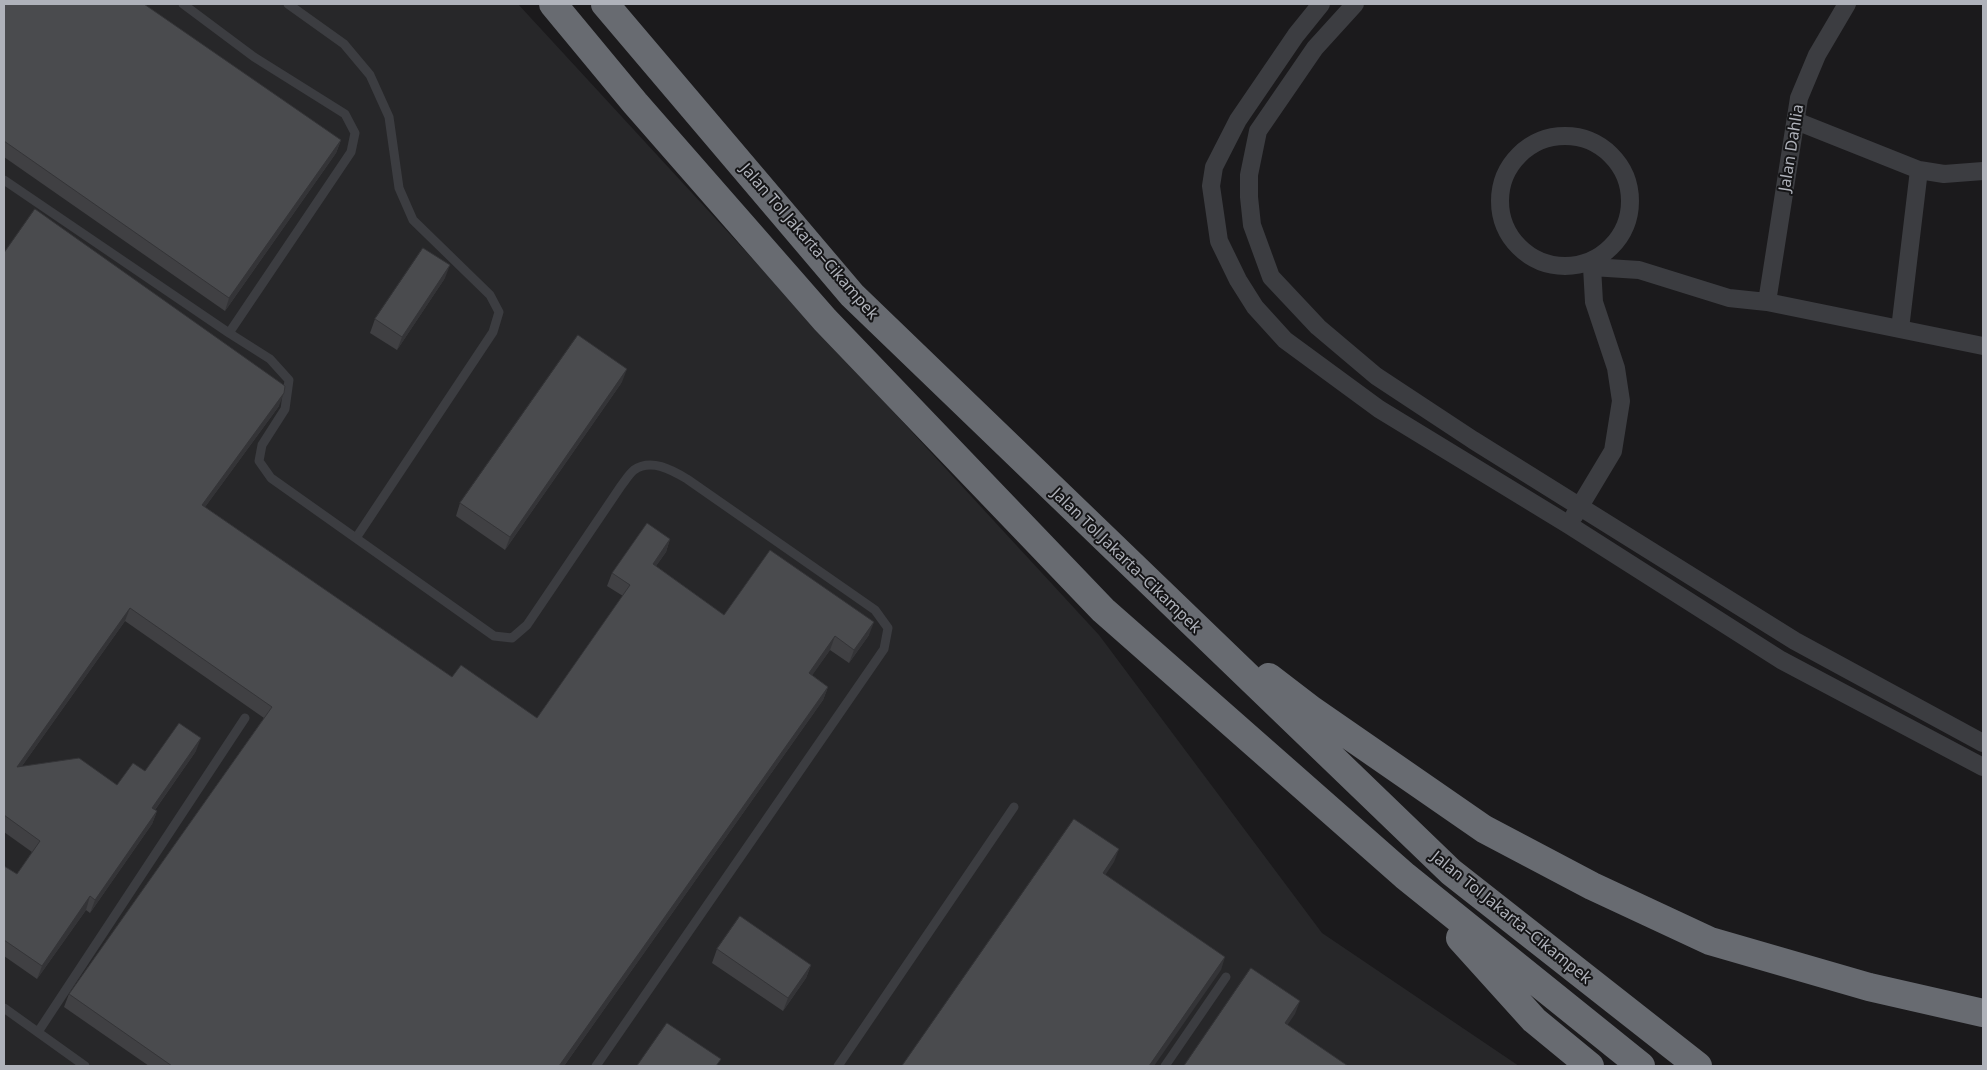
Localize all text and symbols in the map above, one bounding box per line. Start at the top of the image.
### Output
street label: Jalan Dahlia [1776,103,1808,193]
street label: Jalan Tol Jakarta–Cikampek [736,160,882,324]
street label: Jalan Tol Jakarta–Cikampek [1047,484,1205,638]
street label: Jalan Tol Jakarta–Cikampek [1427,847,1595,989]

